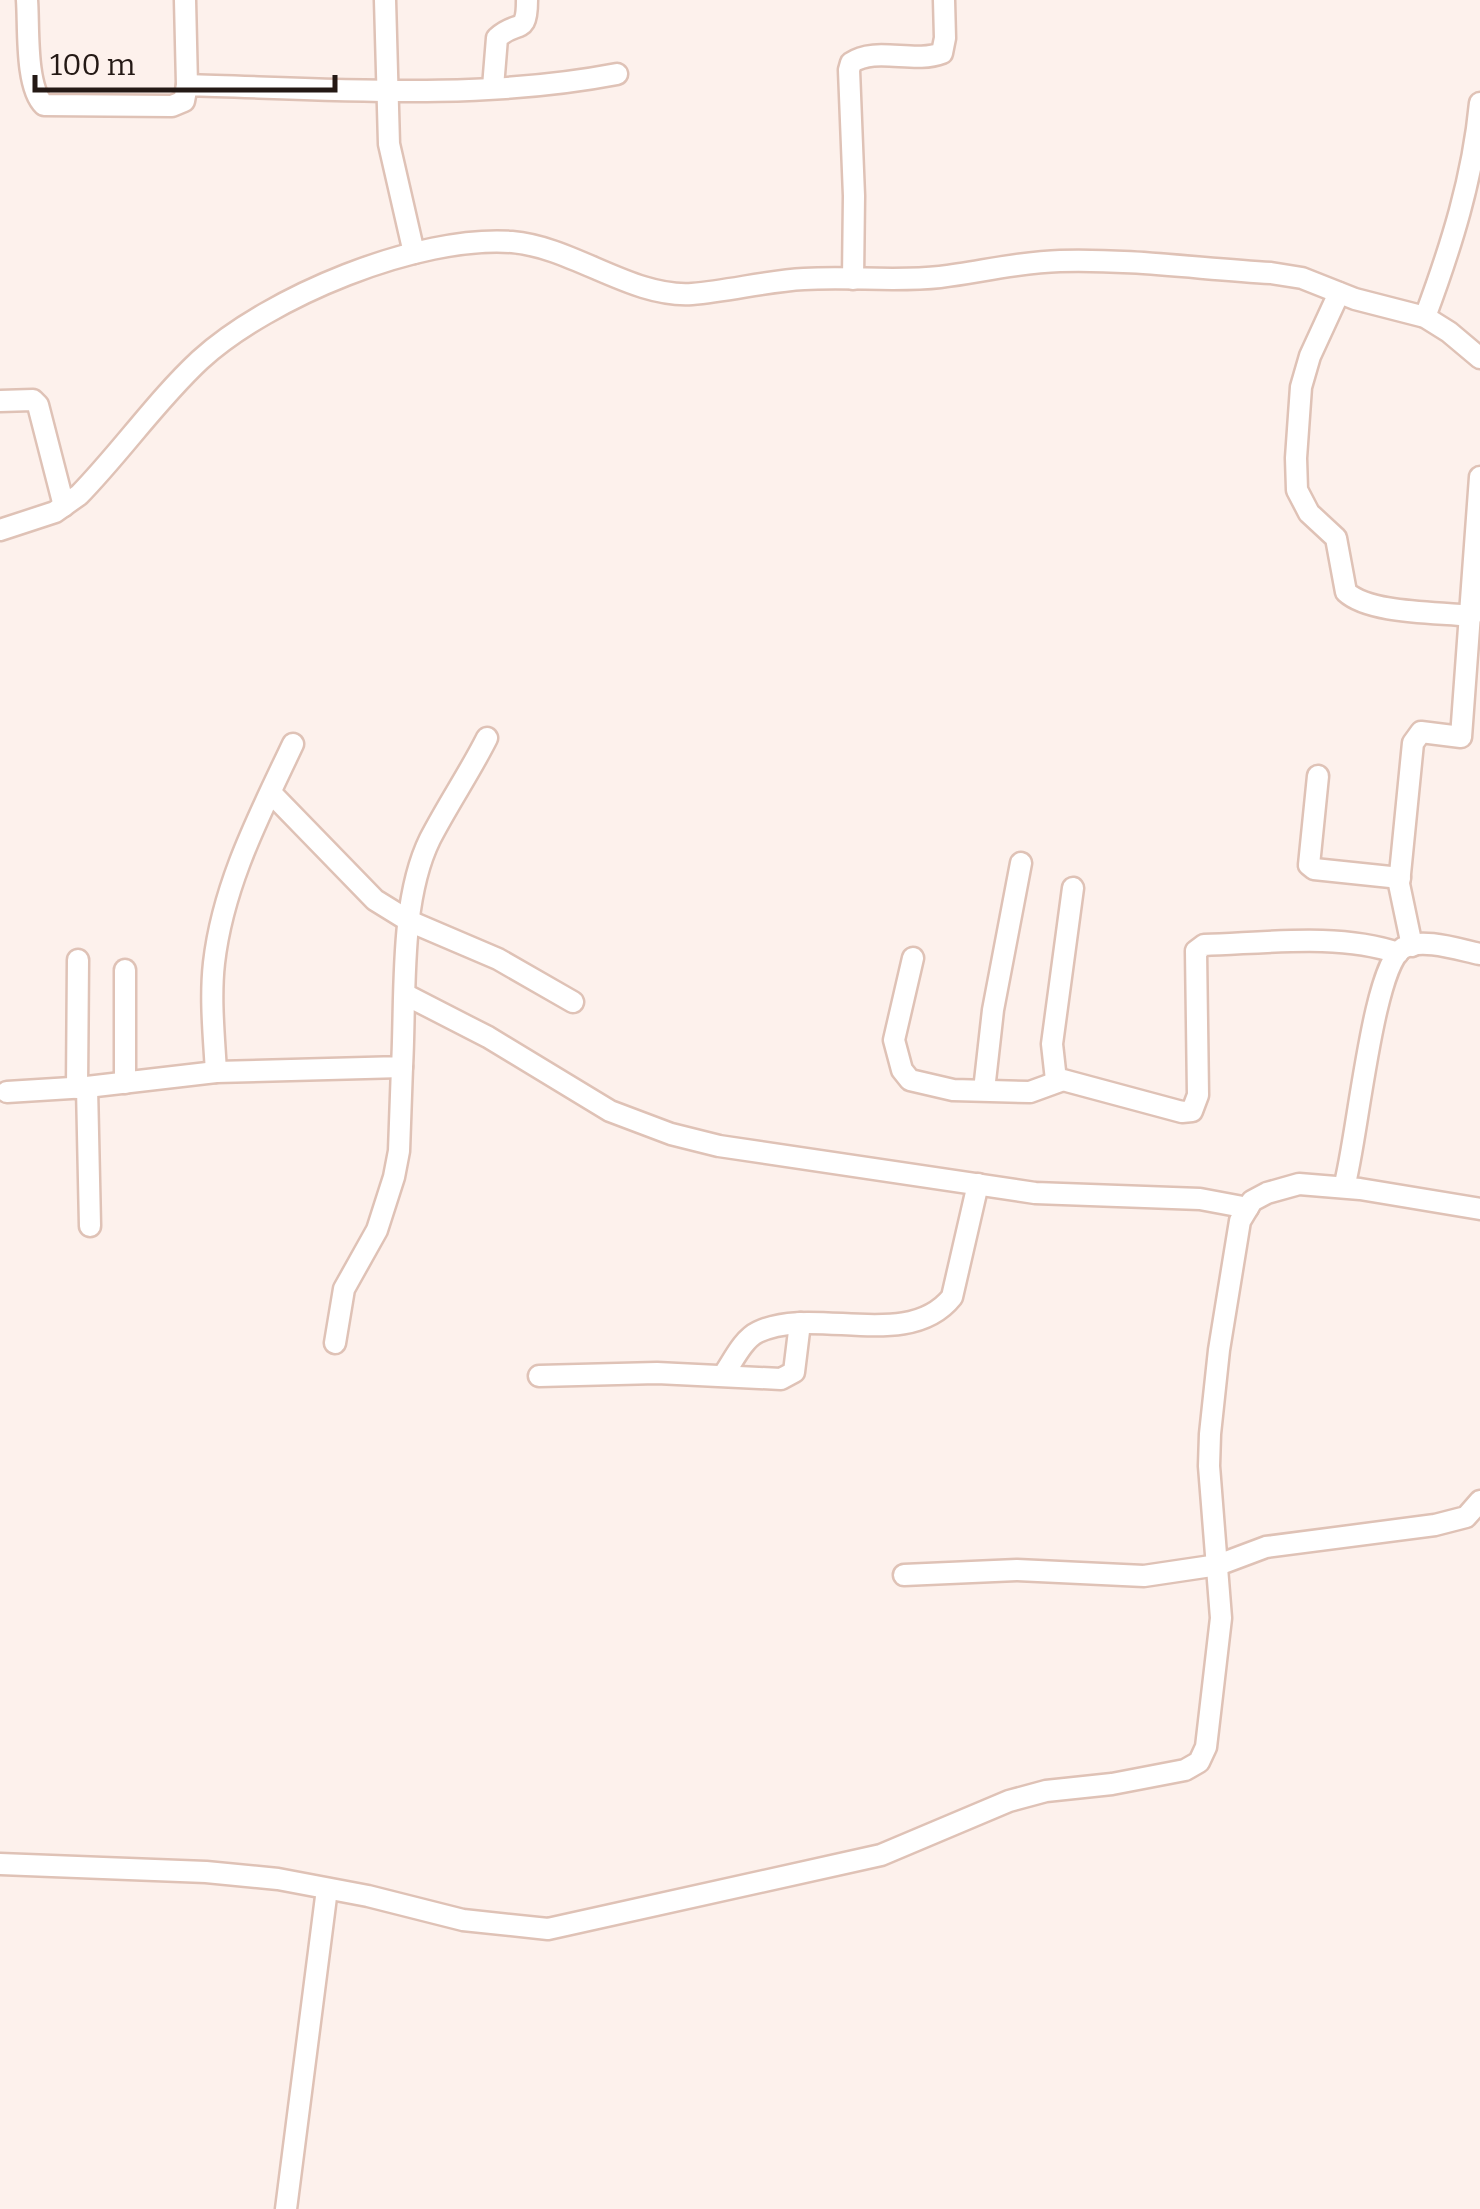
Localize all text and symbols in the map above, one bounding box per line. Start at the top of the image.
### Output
scale bar [35,30,335,92]
text: 100 m [50,47,136,83]

